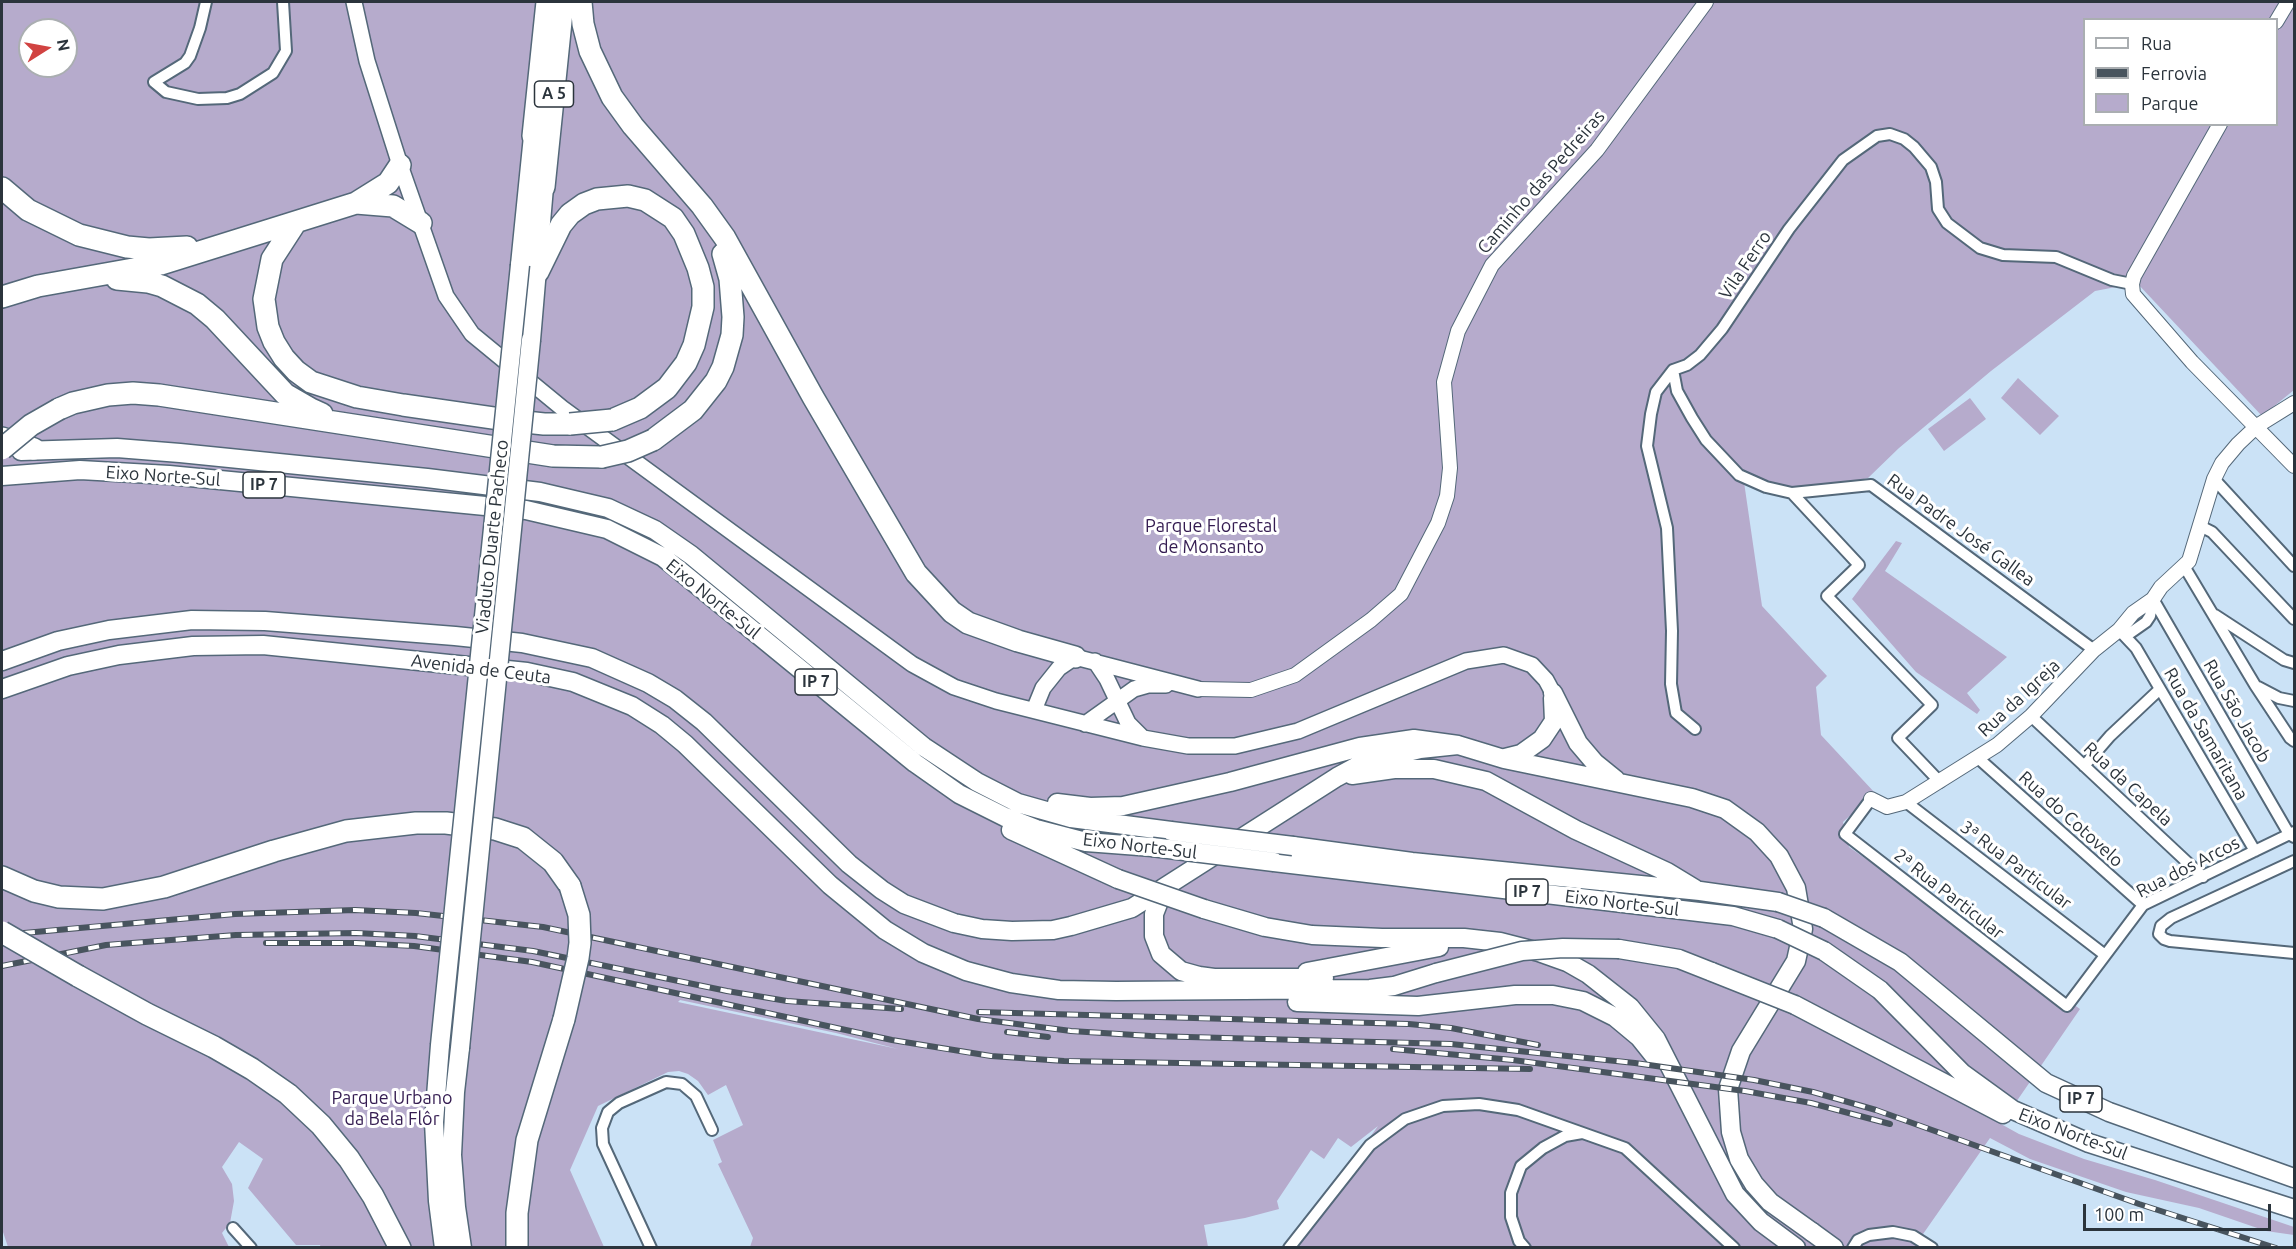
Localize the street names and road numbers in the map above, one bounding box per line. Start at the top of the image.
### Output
road number: A 5 [534,81,574,107]
street label: Caminho das Pedreiras [1473,106,1609,258]
street label: Vila Ferro [1714,227,1776,303]
street label: Viaduto Duarte Pacheco [471,439,513,635]
street label: Eixo Norte-Sul [105,461,221,491]
street label: Rua Padre José Gallea [1883,469,2039,591]
road number: IP 7 [243,472,285,498]
street label: Eixo Norte-Sul [662,554,764,644]
street label: Avenida de Ceuta [410,650,552,688]
street label: Rua da Igreja [1974,655,2064,741]
street label: Rua São Jacob [2199,655,2275,767]
street label: Rua da Samaritana [2159,664,2253,804]
road number: IP 7 [795,669,837,695]
street label: Rua da Capela [2079,737,2177,831]
street label: Rua do Cotovelo [2014,766,2128,872]
street label: 3ª Rua Particular [1956,816,2076,914]
street label: Eixo Norte-Sul [1082,828,1198,864]
street label: Rua dos Arcos [2133,832,2243,902]
street label: 2ª Rua Particular [1890,844,2008,944]
road number: IP 7 [1506,879,1548,905]
street label: Eixo Norte-Sul [1564,885,1680,921]
road number: IP 7 [2060,1086,2102,1112]
street label: Eixo Norte-Sul [2016,1103,2130,1165]

